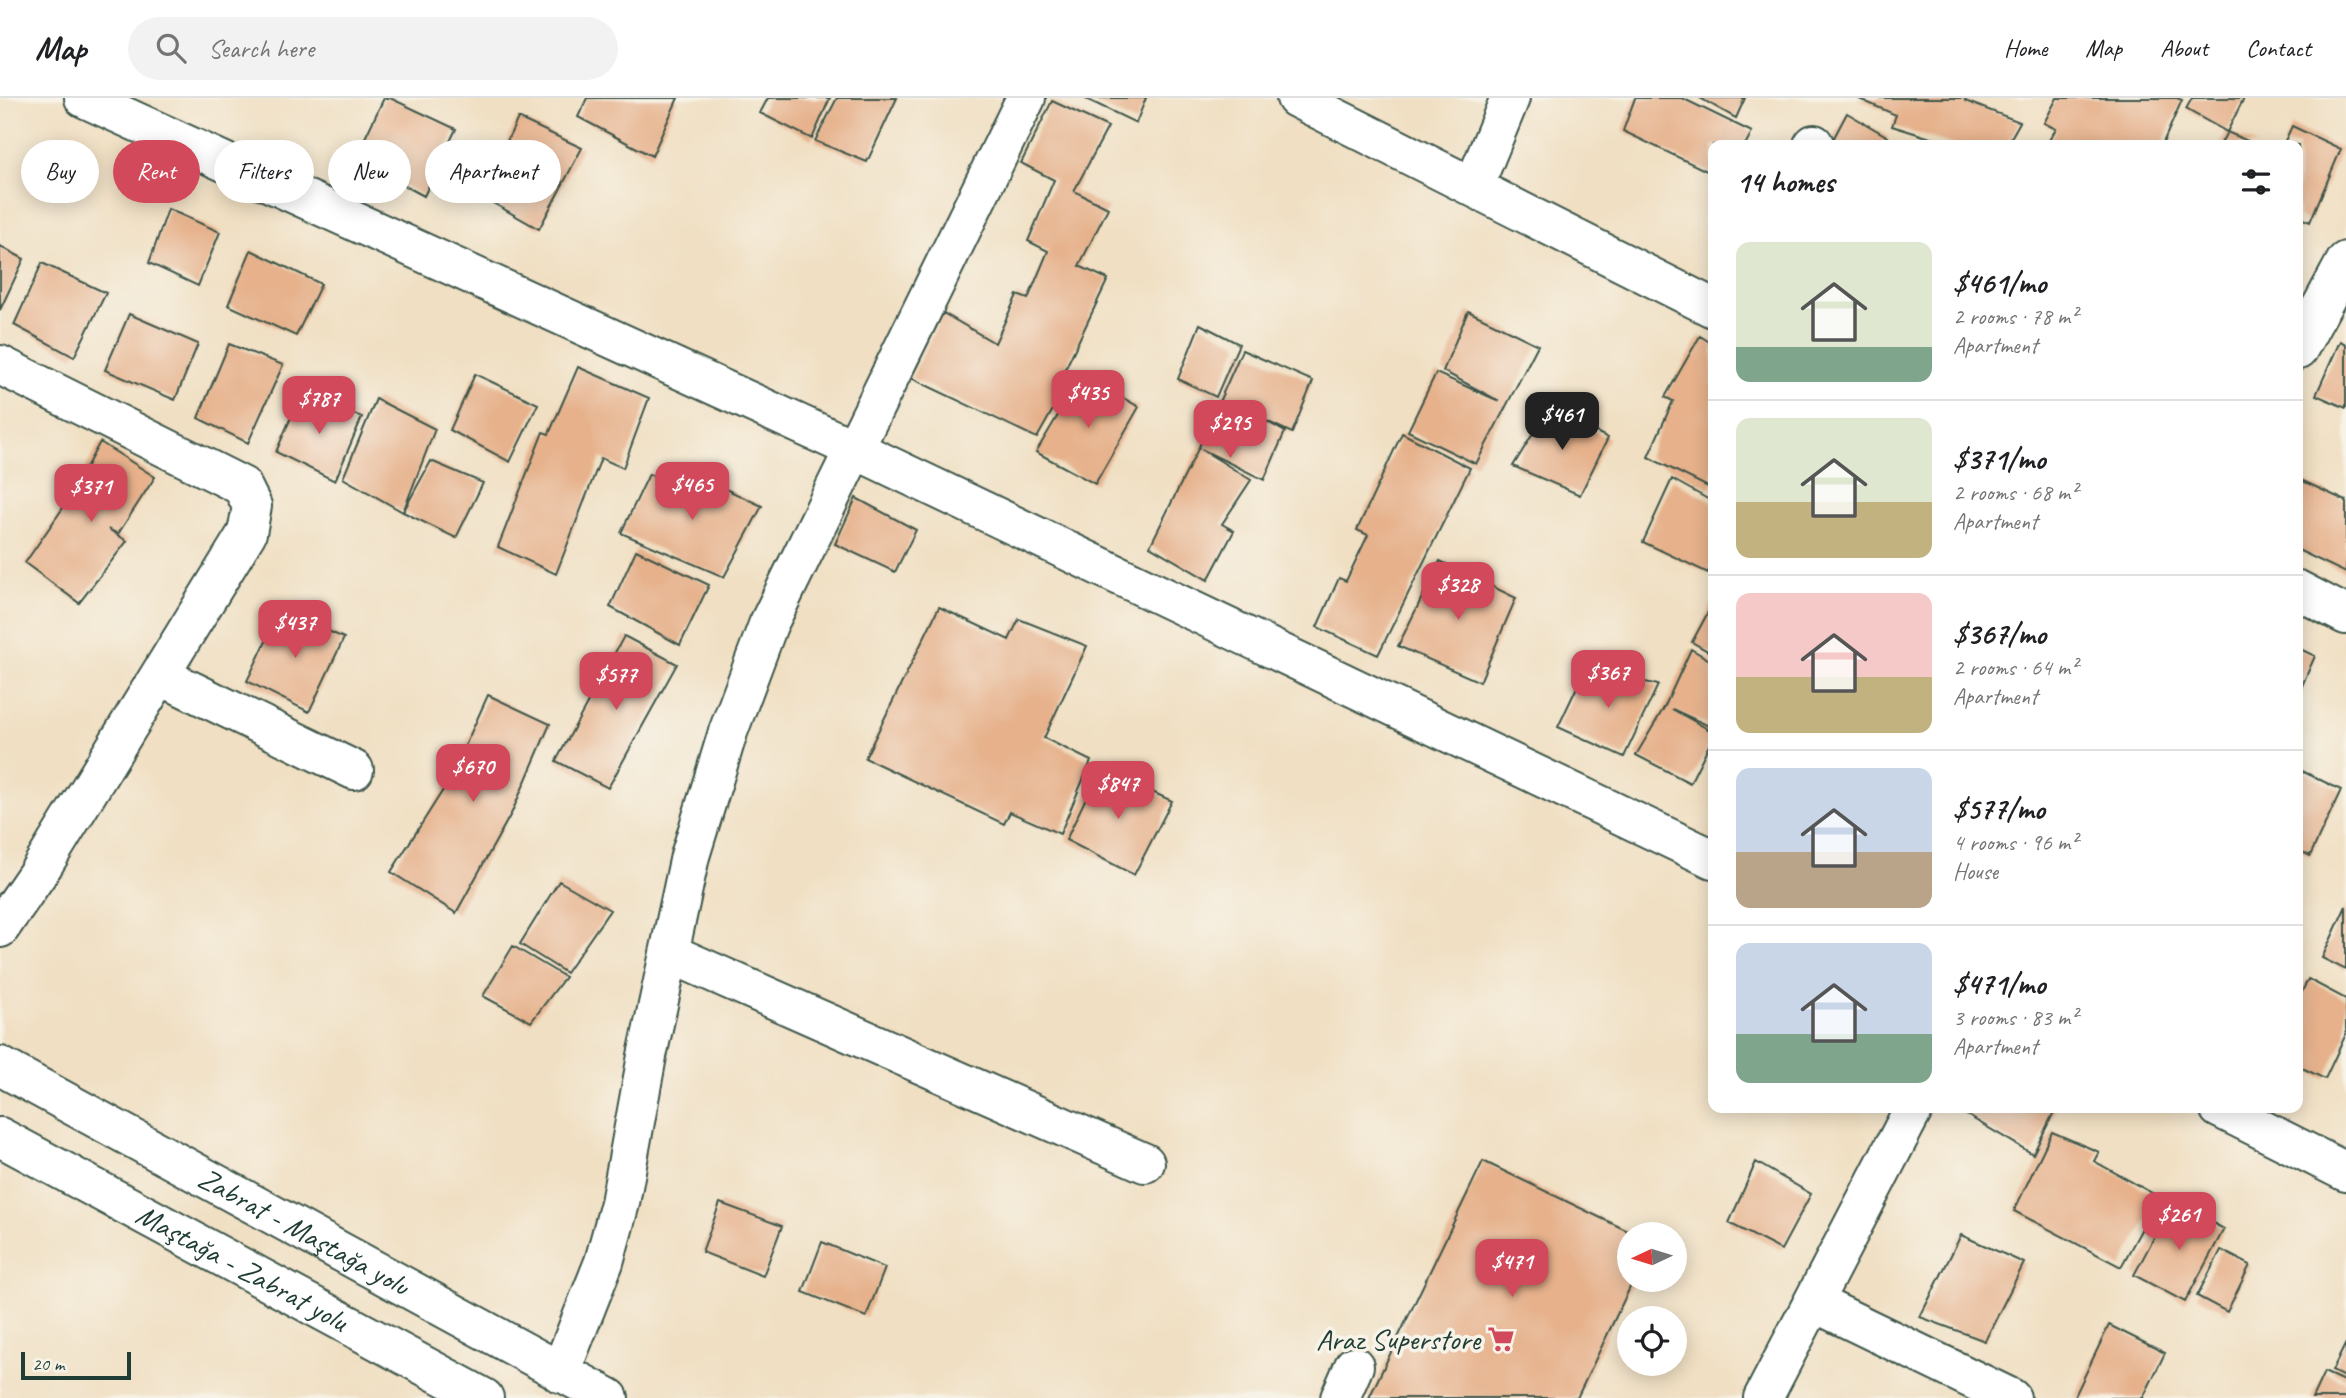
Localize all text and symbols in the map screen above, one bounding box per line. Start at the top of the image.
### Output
search box [128,17,618,80]
text: Map [35,27,86,69]
icon: search [152,29,190,67]
text: Search here [208,32,314,65]
text: Home [2004,33,2047,63]
text: Map [2085,33,2122,63]
text: About [2160,33,2208,63]
text: Contact [2246,33,2311,63]
chip: Buy [21,140,99,203]
chip: Rent [113,140,200,203]
chip: Filters [214,140,314,203]
chip: New [328,140,411,203]
chip: Apartment [425,140,561,203]
text: 14 homes [1736,163,1834,201]
icon: filters [2237,163,2275,201]
text: $461/mo [1953,264,2046,302]
icon: home [1792,270,1876,354]
text: 2 rooms · 78 m² [1953,302,2077,331]
text: Apartment [1953,331,2038,360]
pin: $435 [1047,370,1129,430]
pin: $787 [278,376,360,436]
text: $435 [1067,378,1109,407]
text: $787 [298,384,340,413]
pin: $461 [1521,392,1603,452]
pin: $295 [1189,400,1271,460]
text: $461 [1541,400,1583,429]
text: $295 [1210,408,1250,437]
text: $371/mo [1953,440,2045,478]
icon: home [1792,446,1876,530]
pin: $465 [651,462,733,522]
pin: $371 [50,464,132,524]
text: $465 [671,470,713,499]
text: $371 [70,472,112,501]
text: 2 rooms · 68 m² [1953,478,2077,507]
text: Apartment [1953,507,2038,536]
pin: $328 [1417,562,1499,622]
text: $328 [1437,570,1479,599]
pin: $437 [254,601,336,660]
text: $437 [274,608,316,637]
text: $367/mo [1953,615,2046,653]
icon: home [1792,621,1876,705]
pin: $367 [1567,650,1649,710]
pin: $577 [575,652,657,712]
text: 2 rooms · 64 m² [1953,653,2077,682]
text: $367 [1587,658,1629,687]
text: $577 [596,660,636,689]
text: Apartment [1953,682,2038,711]
pin: $670 [432,744,514,804]
text: $670 [452,752,494,781]
pin: $847 [1077,762,1159,821]
text: $847 [1097,769,1139,798]
text: $577/mo [1953,790,2045,828]
icon: home [1792,796,1876,880]
text: 4 rooms · 96 m² [1953,828,2077,857]
text: House [1953,857,1998,886]
text: $471/mo [1953,965,2045,1003]
icon: home [1792,971,1876,1055]
text: 3 rooms · 83 m² [1953,1003,2077,1032]
text: Apartment [1953,1032,2038,1061]
street label: Zabrat - Maştağa yolu [192,1159,417,1305]
pin: $261 [2138,1192,2220,1252]
street label: Maştağa - Zabrat yolu [130,1195,356,1341]
text: $261 [2158,1200,2200,1229]
north arrow [1617,1222,1687,1292]
map controls [1617,1222,1687,1376]
pin: $471 [1471,1240,1553,1299]
text: $471 [1491,1247,1533,1276]
button: locate [1617,1306,1687,1376]
place label: Araz Superstore [1316,1320,1482,1358]
supermarket icon: Araz Superstore [1486,1324,1516,1354]
scale bar [21,1349,131,1381]
text: 20 m [32,1352,64,1376]

